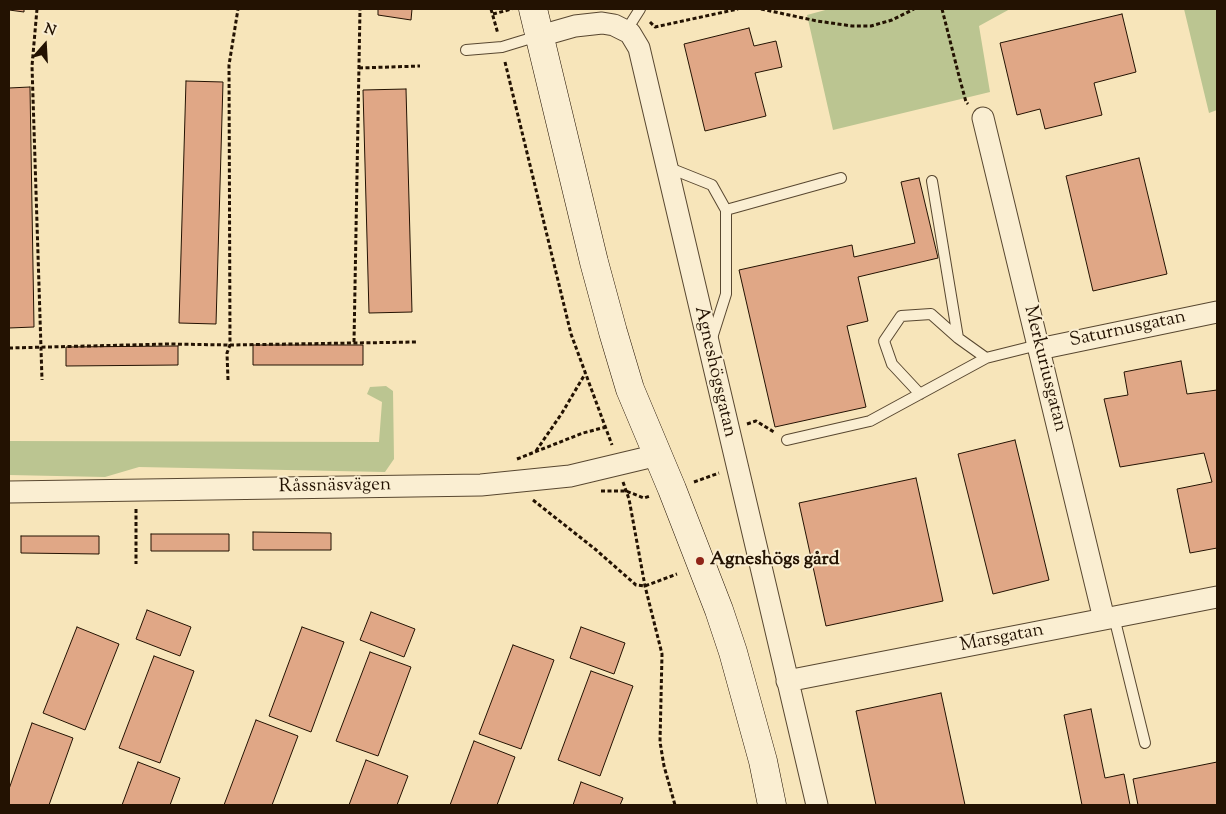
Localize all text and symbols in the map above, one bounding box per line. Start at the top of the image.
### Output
north arrow [20,20,70,70]
text: N [41,20,58,42]
street label: Agneshögsgatan [688,304,740,440]
street label: Merkuriusgatan [1017,304,1071,434]
street label: Saturnusgatan [1068,307,1188,353]
street label: Råssnäsvägen [279,475,391,499]
place label: Agneshögs gård [710,550,839,572]
marker: Agneshögs gård [694,555,706,567]
street label: Marsgatan [958,620,1046,658]

